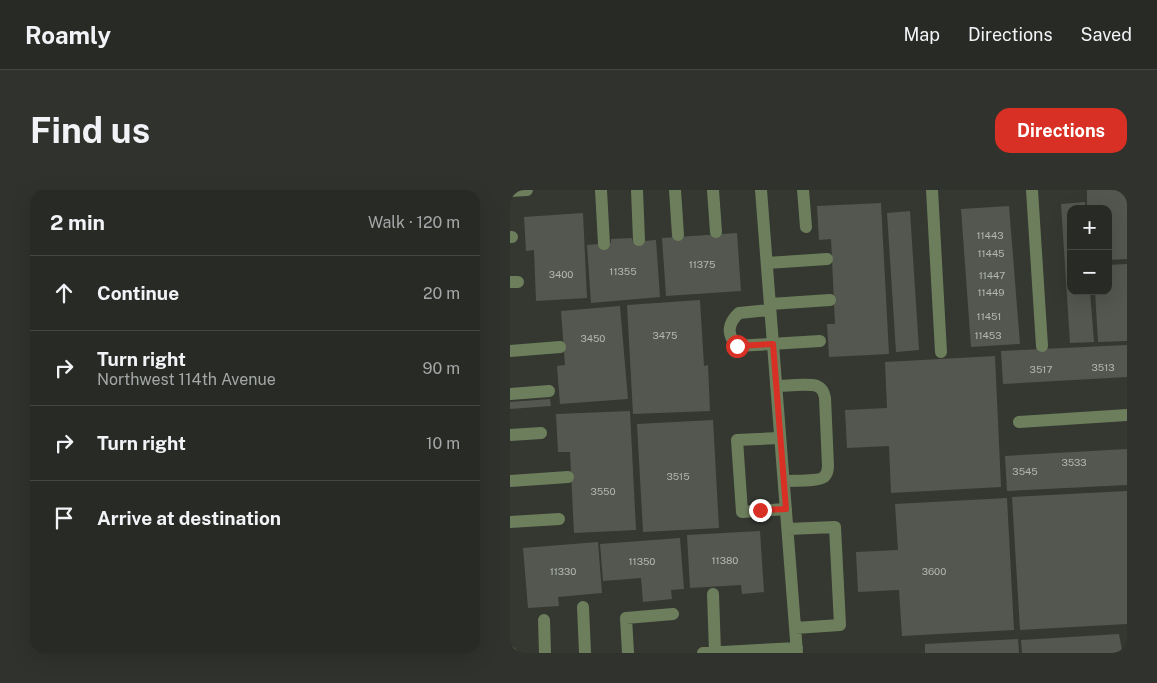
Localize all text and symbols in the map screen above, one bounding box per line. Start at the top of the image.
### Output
text: Roamly [25,21,111,49]
text: Map [903,24,940,45]
text: Directions [968,24,1053,45]
text: Saved [1081,24,1132,45]
button: Directions [995,108,1127,153]
text: Find us [30,110,150,151]
map controls [1067,205,1112,295]
button: + [1067,205,1112,250]
text: 2 min [50,210,105,235]
text: Walk · 120 m [368,213,460,232]
house number: 11443 [976,229,1004,241]
house number: 11445 [977,247,1005,259]
button: − [1067,250,1112,295]
house number: 11375 [689,258,715,270]
house number: 11355 [609,265,637,277]
house number: 3400 [549,268,573,280]
house number: 11447 [979,269,1005,281]
icon: ahead [50,279,78,307]
text: Continue [97,282,179,304]
text: 20 m [423,284,460,303]
house number: 11449 [978,286,1004,298]
house number: 11451 [977,310,1001,322]
house number: 3475 [653,329,677,341]
house number: 11453 [974,329,1002,341]
house number: 3450 [580,332,606,344]
route start [726,335,749,358]
text: Turn right [97,348,186,370]
icon: right [50,354,78,382]
text: 90 m [423,359,460,378]
house number: 3513 [1091,361,1115,373]
house number: 3517 [1030,363,1052,375]
text: Northwest 114th Avenue [97,370,276,389]
icon: right [50,429,78,457]
text: Turn right [97,432,186,454]
text: 10 m [426,434,460,453]
house number: 3533 [1061,456,1087,468]
house number: 3545 [1012,465,1038,477]
house number: 3515 [666,470,690,482]
house number: 3550 [590,485,616,497]
route end [749,499,772,522]
icon: arrive [50,504,78,532]
text: Arrive at destination [97,507,281,529]
house number: 11380 [712,554,738,566]
house number: 11350 [629,555,655,567]
house number: 11330 [550,565,576,577]
house number: 3600 [922,565,946,577]

